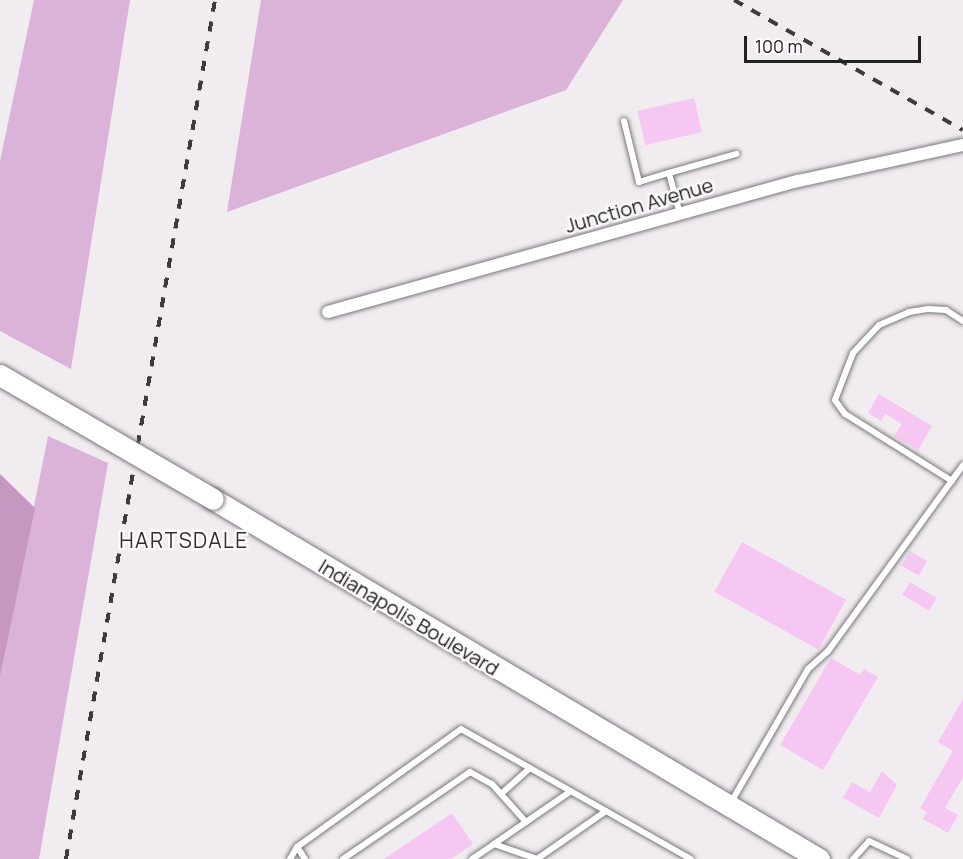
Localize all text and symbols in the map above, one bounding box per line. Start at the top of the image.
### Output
scale bar [747,24,924,62]
text: 100 m [755,34,803,58]
street label: Junction Avenue [562,172,716,238]
district label: HARTSDALE [119,527,249,553]
street label: Indianapolis Boulevard [314,554,504,680]

